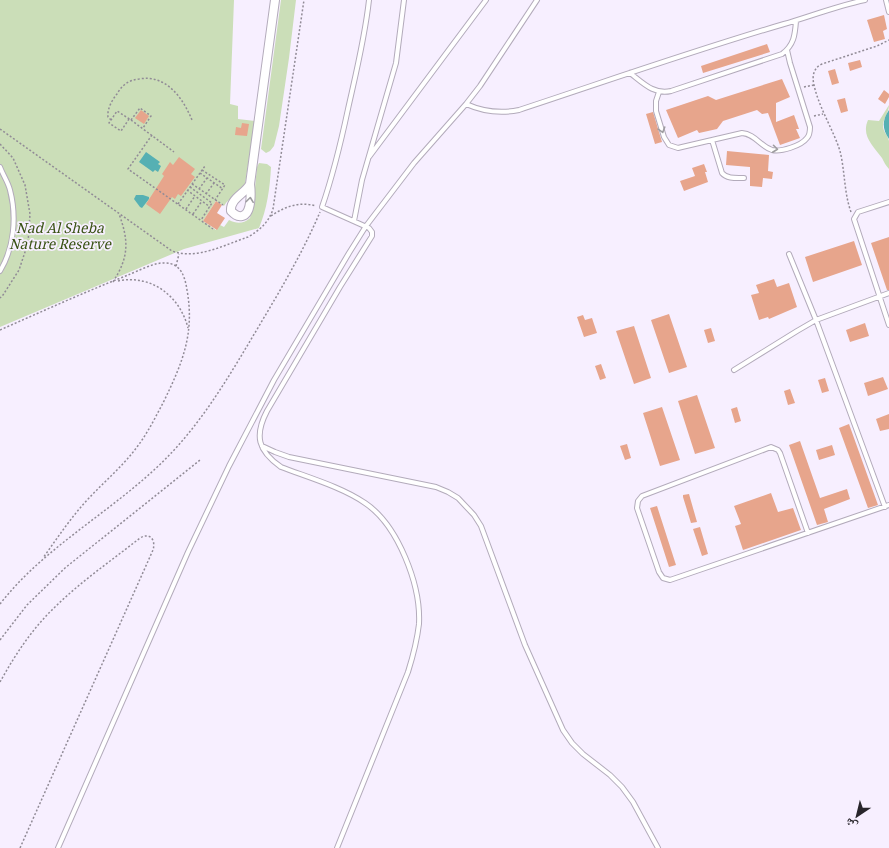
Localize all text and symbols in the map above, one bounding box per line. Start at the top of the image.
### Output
one-way arrow [657,126,665,133]
one-way arrow [772,144,778,153]
one-way arrow [245,196,254,203]
park label: Nad Al Sheba Nature Reserve [9,218,113,258]
north arrow [837,796,877,836]
text: ش [842,812,862,834]

